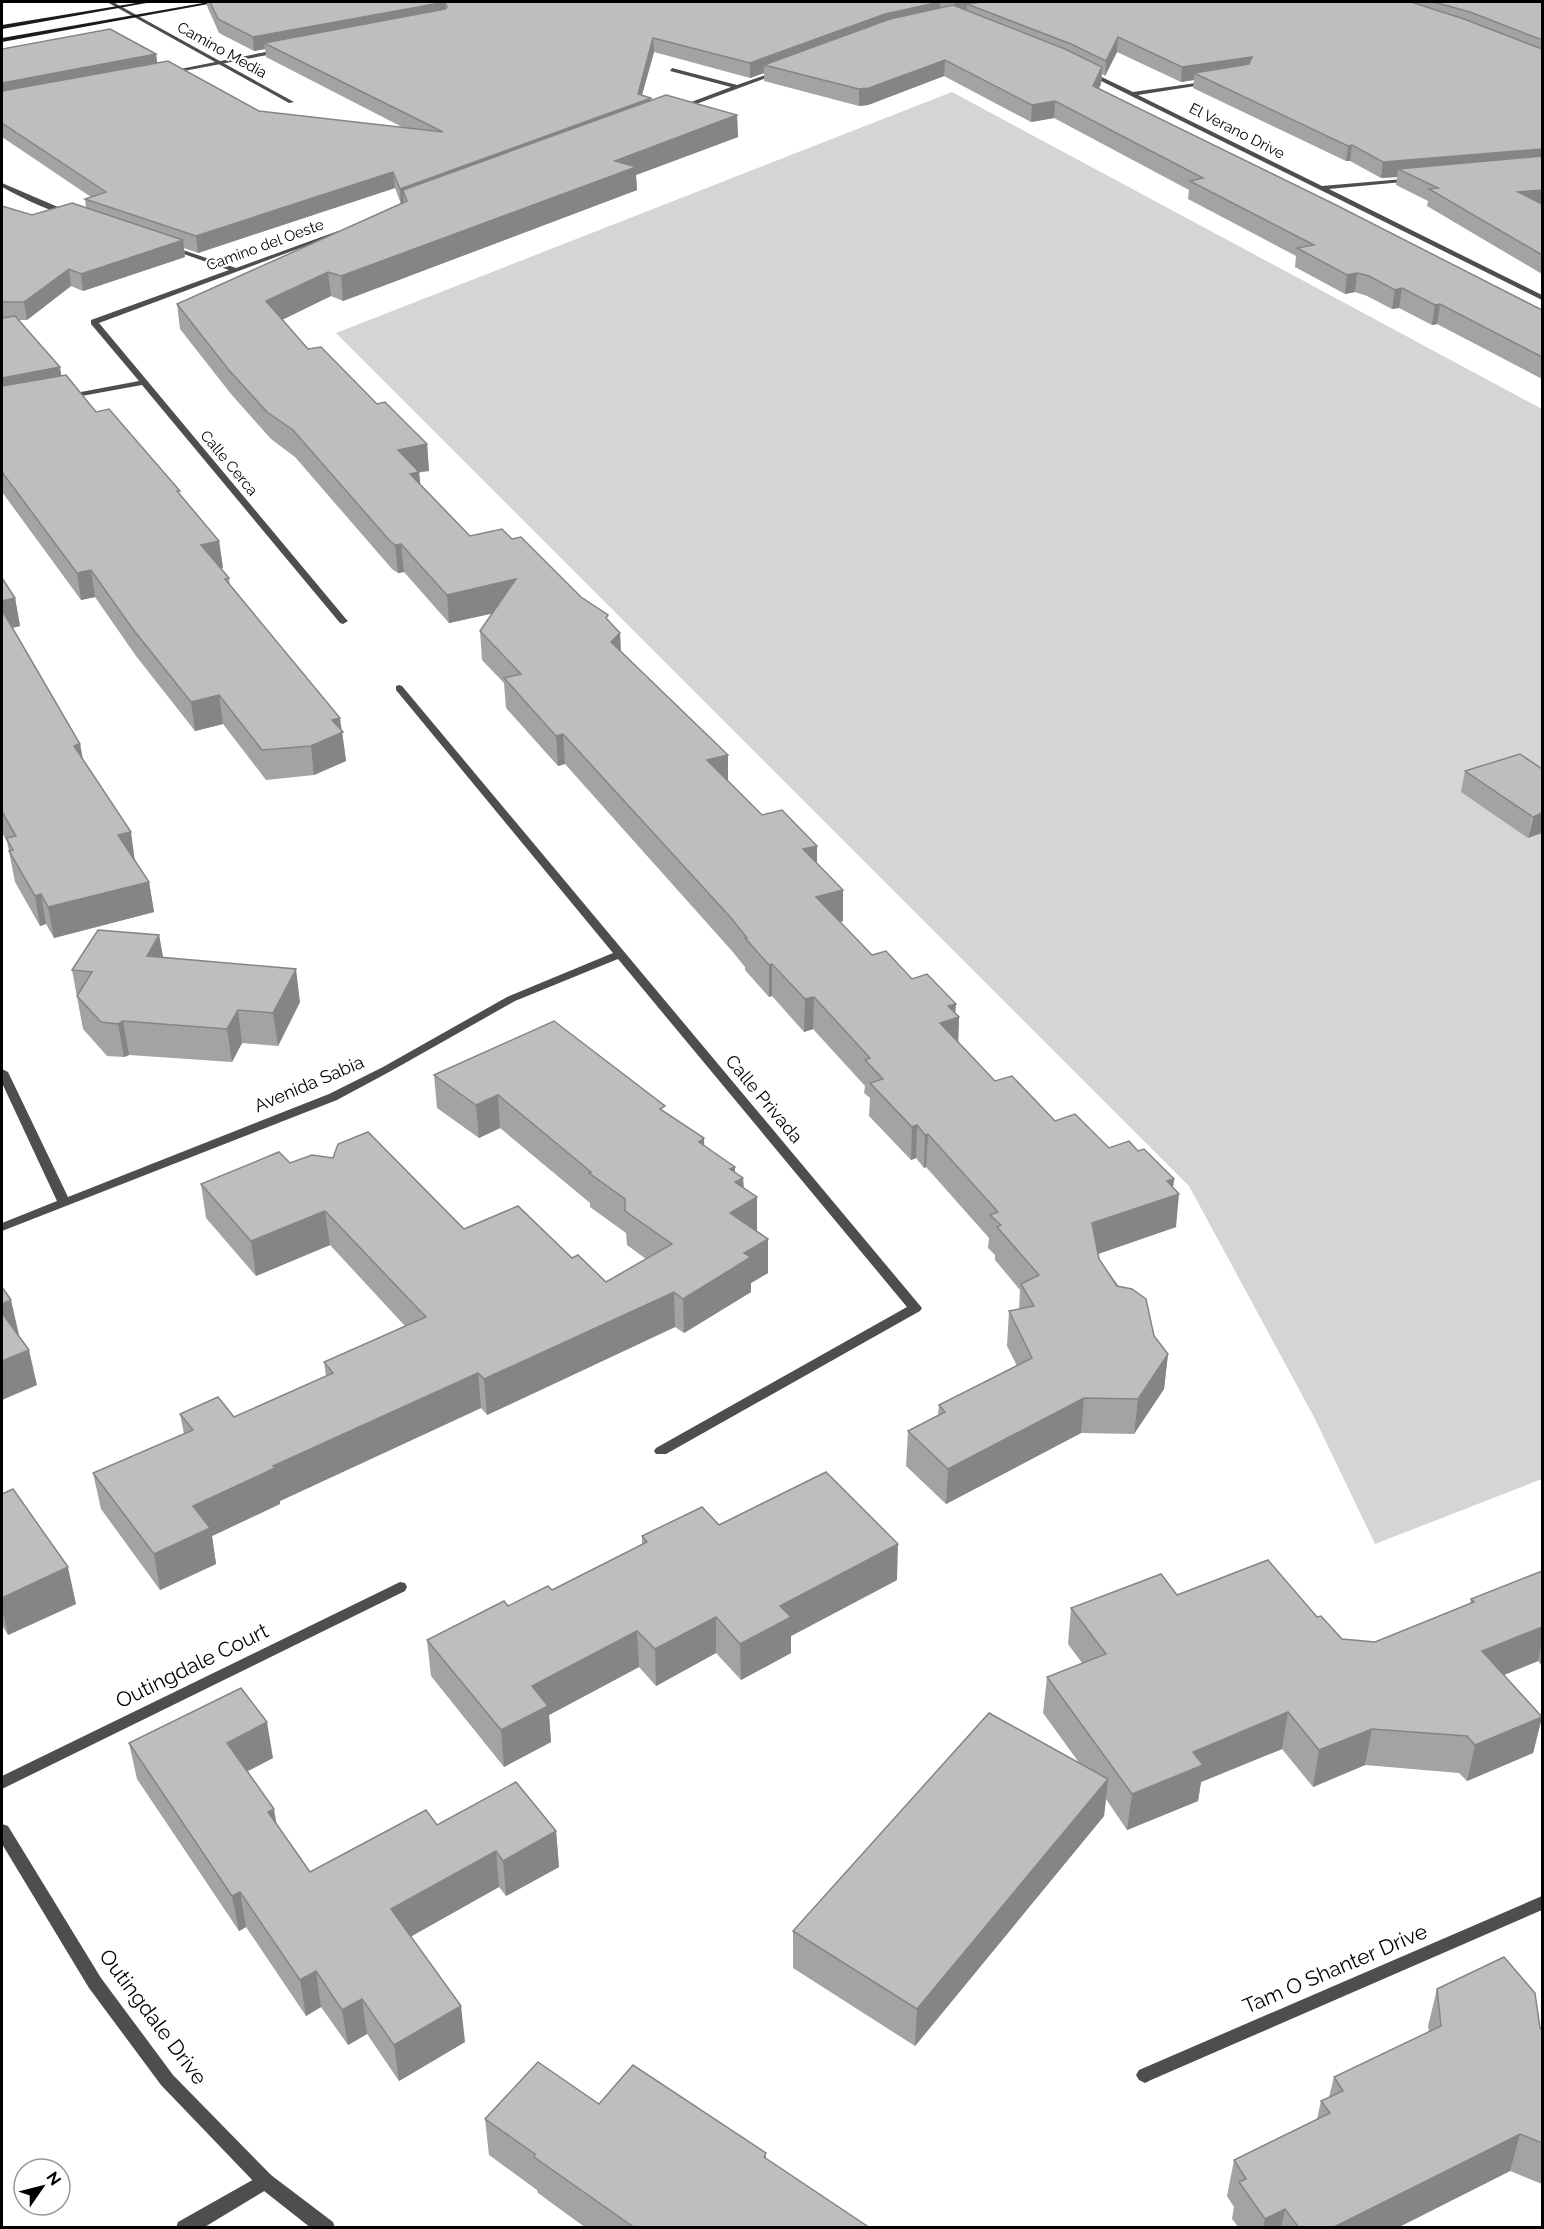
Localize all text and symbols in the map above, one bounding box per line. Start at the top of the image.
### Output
street label: Camino Media [174,18,270,82]
street label: El Verano Drive [1186,99,1288,163]
street label: Camino del Oeste [204,215,326,275]
street label: Calle Cerca [196,427,262,499]
street label: Calle Privada [721,1050,807,1147]
street label: Avenida Sabia [251,1051,367,1116]
street label: Outingdale Court [111,1618,272,1713]
street label: Tam O Shanter Drive [1239,1918,1431,2019]
street label: Outingdale Drive [94,1944,212,2089]
north arrow [12,2157,72,2217]
text: N [43,2168,65,2189]

